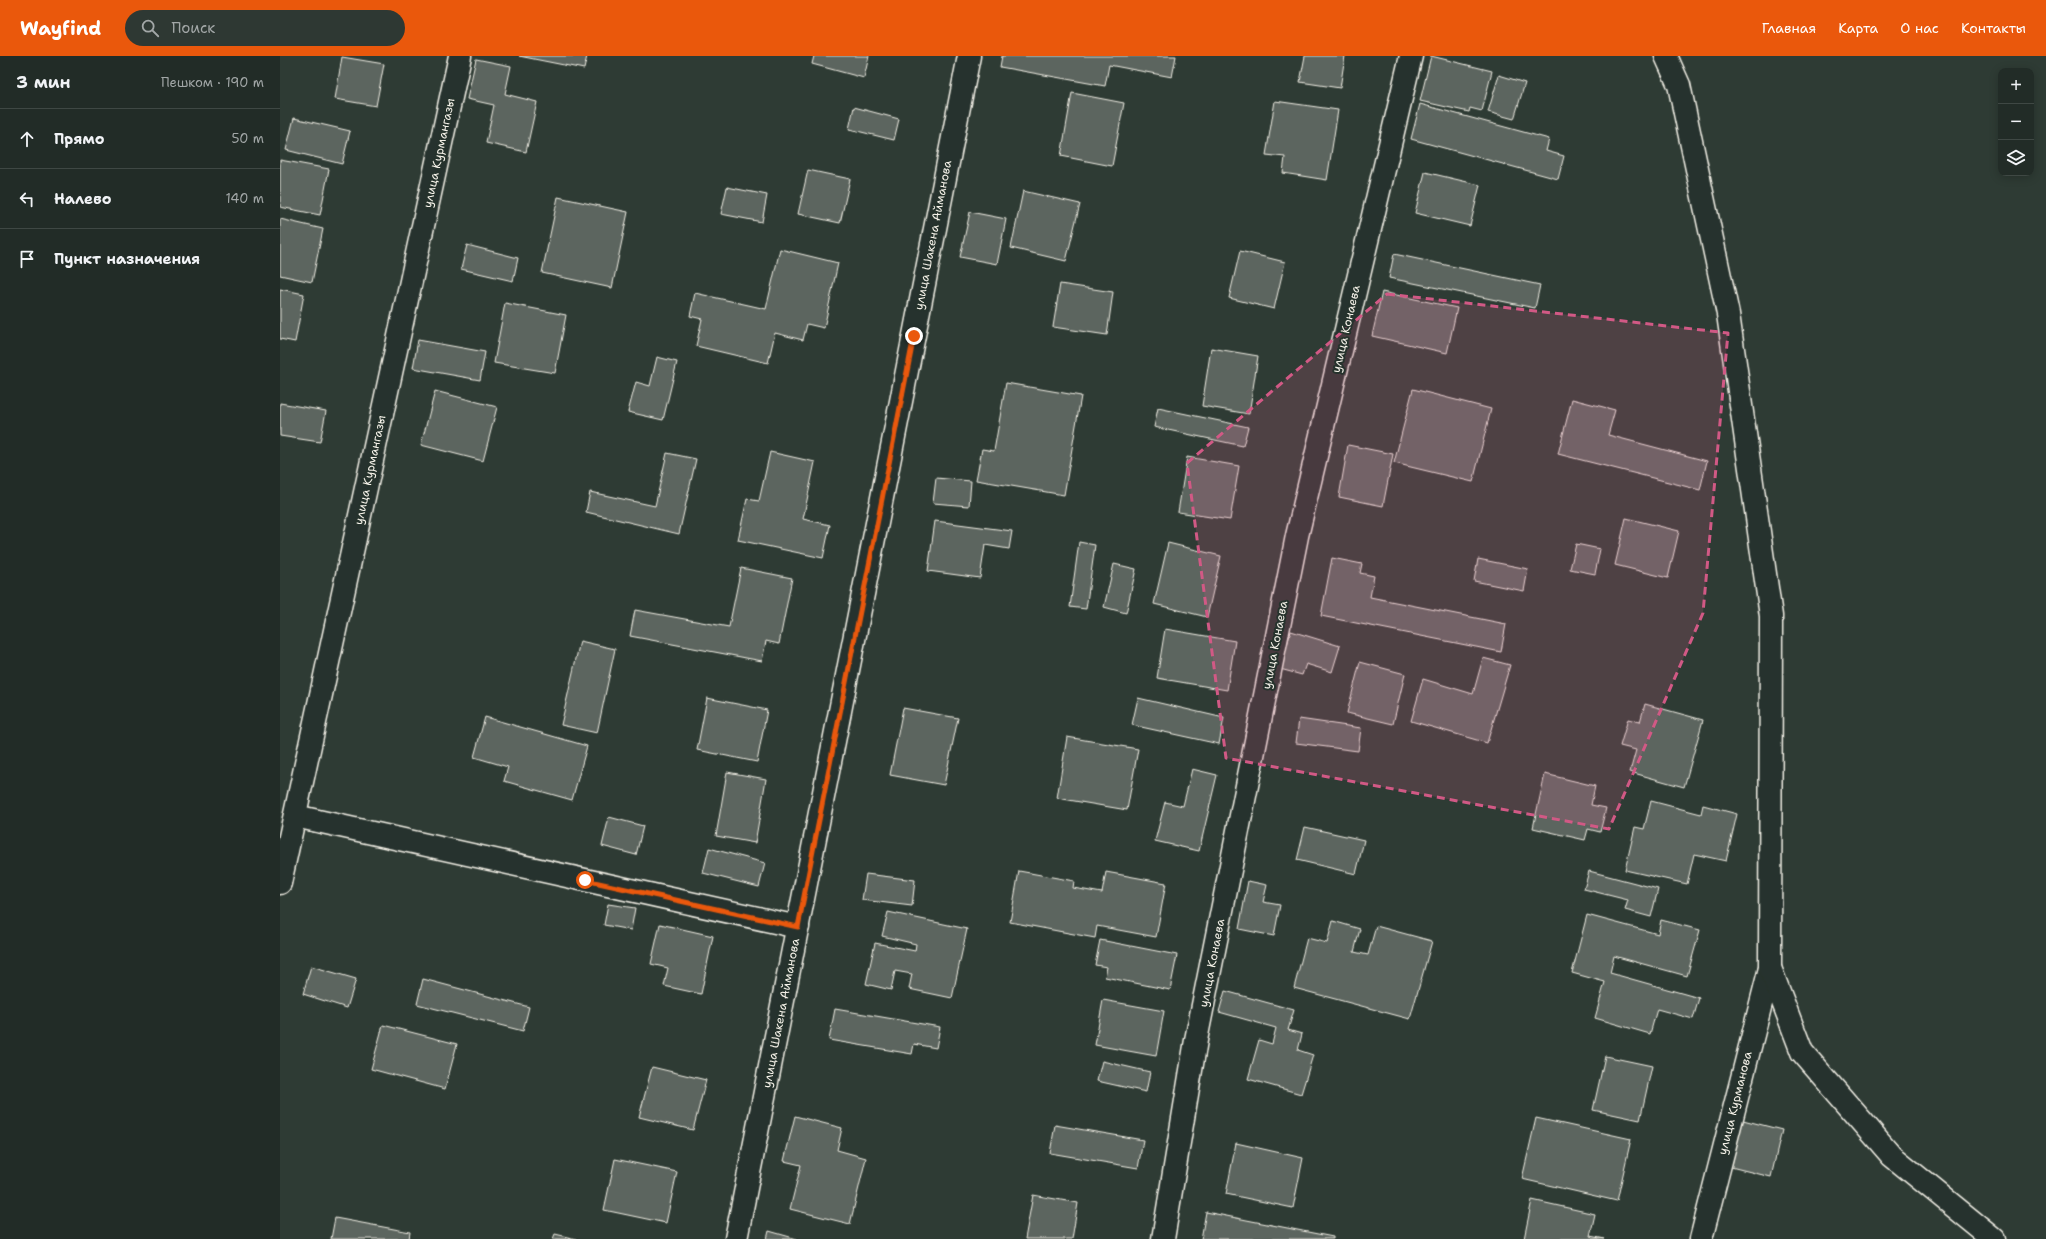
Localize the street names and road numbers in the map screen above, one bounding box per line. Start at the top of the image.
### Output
street label: улица Курмангазы [420,97,458,209]
street label: улица Шакена Айманова [911,158,955,311]
street label: улица Конаева [1328,283,1364,375]
street label: улица Курмангазы [351,414,389,526]
street label: улица Конаева [1259,599,1292,691]
street label: улица Конаева [1196,917,1229,1009]
street label: улица Шакена Айманова [759,936,803,1089]
street label: улица Курманова [1714,1049,1756,1156]

